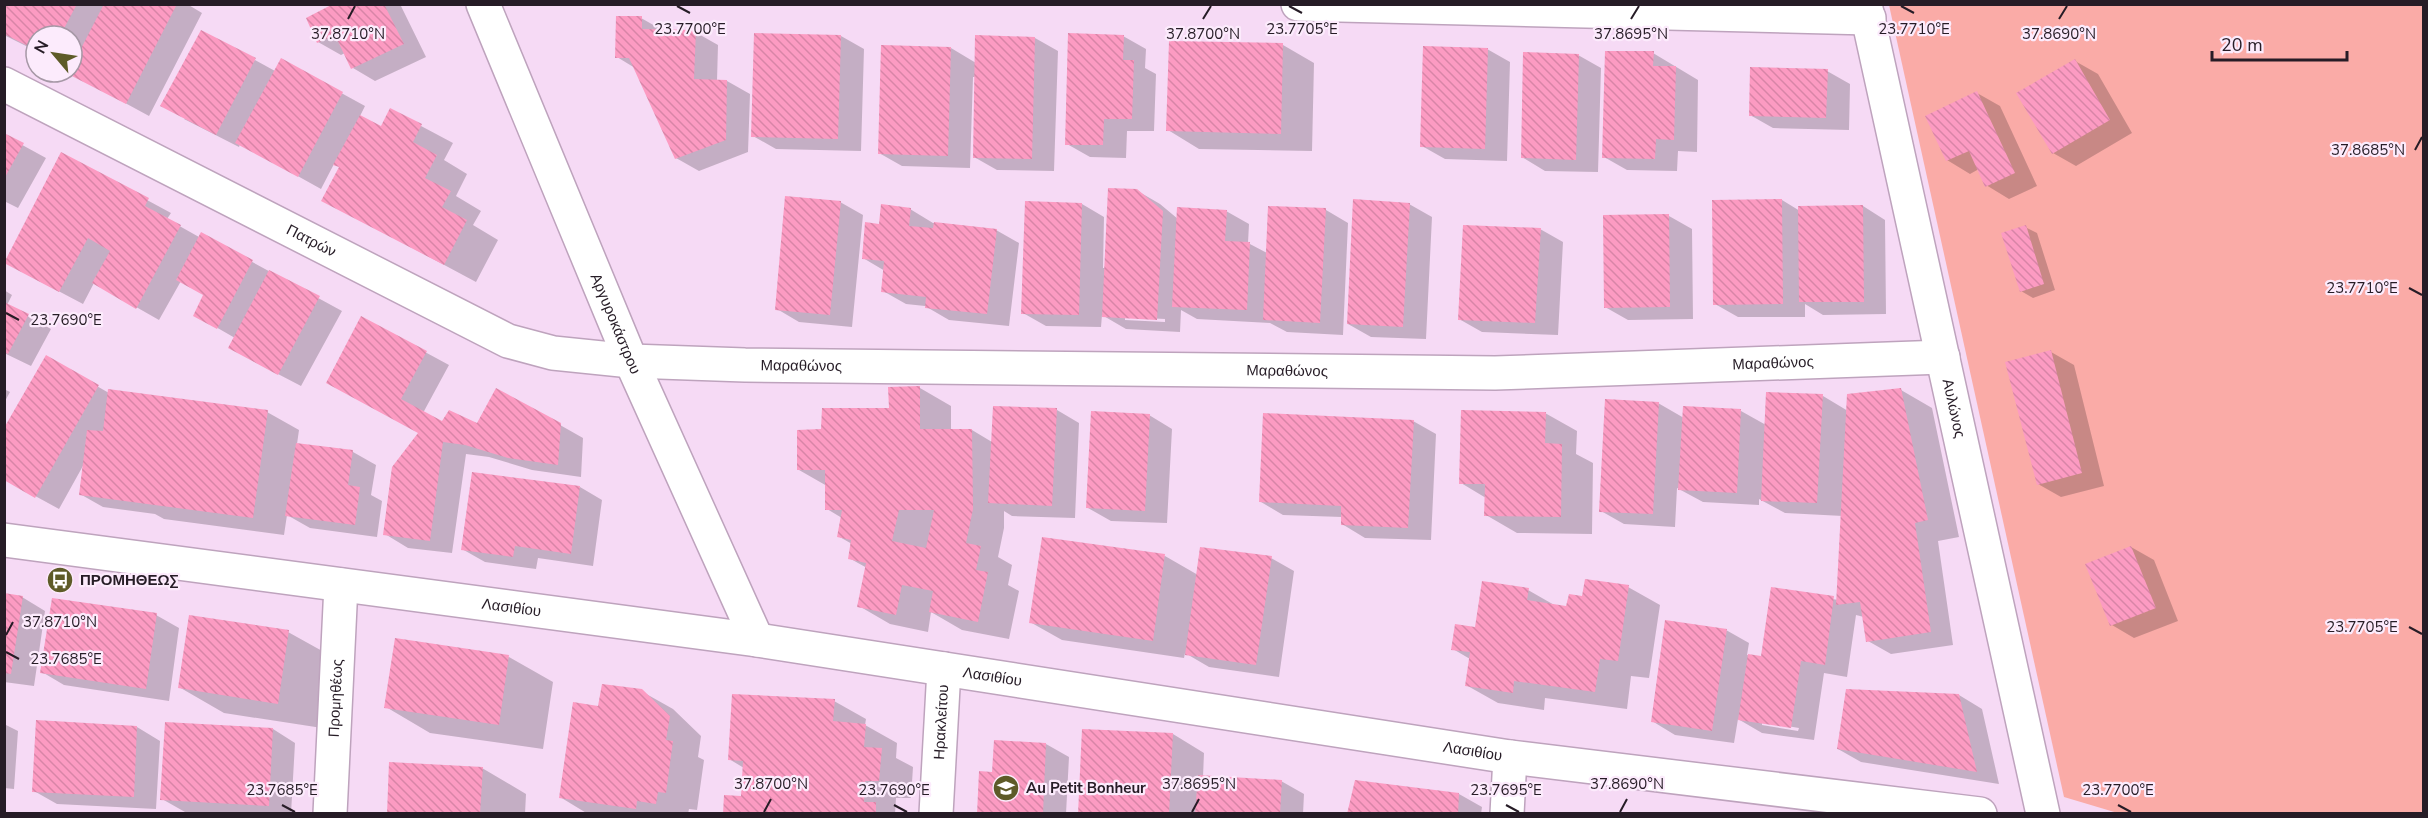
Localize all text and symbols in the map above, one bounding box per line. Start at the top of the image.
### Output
text: 23.7700°E [654,19,726,39]
text: 23.7705°E [1266,19,1338,39]
text: 23.7710°E [1878,19,1950,39]
north arrow [24,24,84,84]
text: 37.8710°N [311,24,385,44]
text: 37.8700°N [1166,24,1240,44]
text: 37.8695°N [1594,24,1668,44]
text: 37.8690°N [2022,24,2096,44]
scale bar [2212,24,2347,62]
text: 20 m [2221,33,2263,57]
text: N [29,37,54,58]
text: 37.8685°N [2331,140,2405,160]
street label: Πατρών [283,220,340,262]
street label: Αργυροκάστρου [586,270,646,377]
text: 23.7710°E [2326,278,2398,298]
text: 23.7690°E [30,310,102,330]
street label: Μαραθώνος [1732,352,1814,375]
street label: Μαραθώνος [760,355,842,376]
street label: Μαραθώνος [1246,360,1328,381]
street label: Αυλώνος [1938,377,1970,440]
bus stop icon: ΠΡΟΜΗΘΕΩΣ [45,565,75,595]
place label: ΠΡΟΜΗΘΕΩΣ [80,570,179,590]
street label: Λασιθίου [481,594,542,621]
text: 37.8710°N [23,612,97,632]
text: 23.7705°E [2326,617,2398,637]
text: 23.7685°E [30,649,102,669]
street label: Προμηθέως [324,658,347,738]
street label: Λασιθίου [962,662,1024,691]
street label: Ηρακλείτου [929,684,953,760]
street label: Λασιθίου [1442,737,1504,766]
school or university icon: Au Petit Bonheur [991,773,1021,803]
text: 37.8700°N [734,774,808,794]
text: 37.8695°N [1162,774,1236,794]
text: 37.8690°N [1590,774,1664,794]
place label: Au Petit Bonheur [1026,778,1146,798]
text: 23.7685°E [246,780,318,800]
text: 23.7690°E [858,780,930,800]
text: 23.7695°E [1470,780,1542,800]
text: 23.7700°E [2082,780,2154,800]

